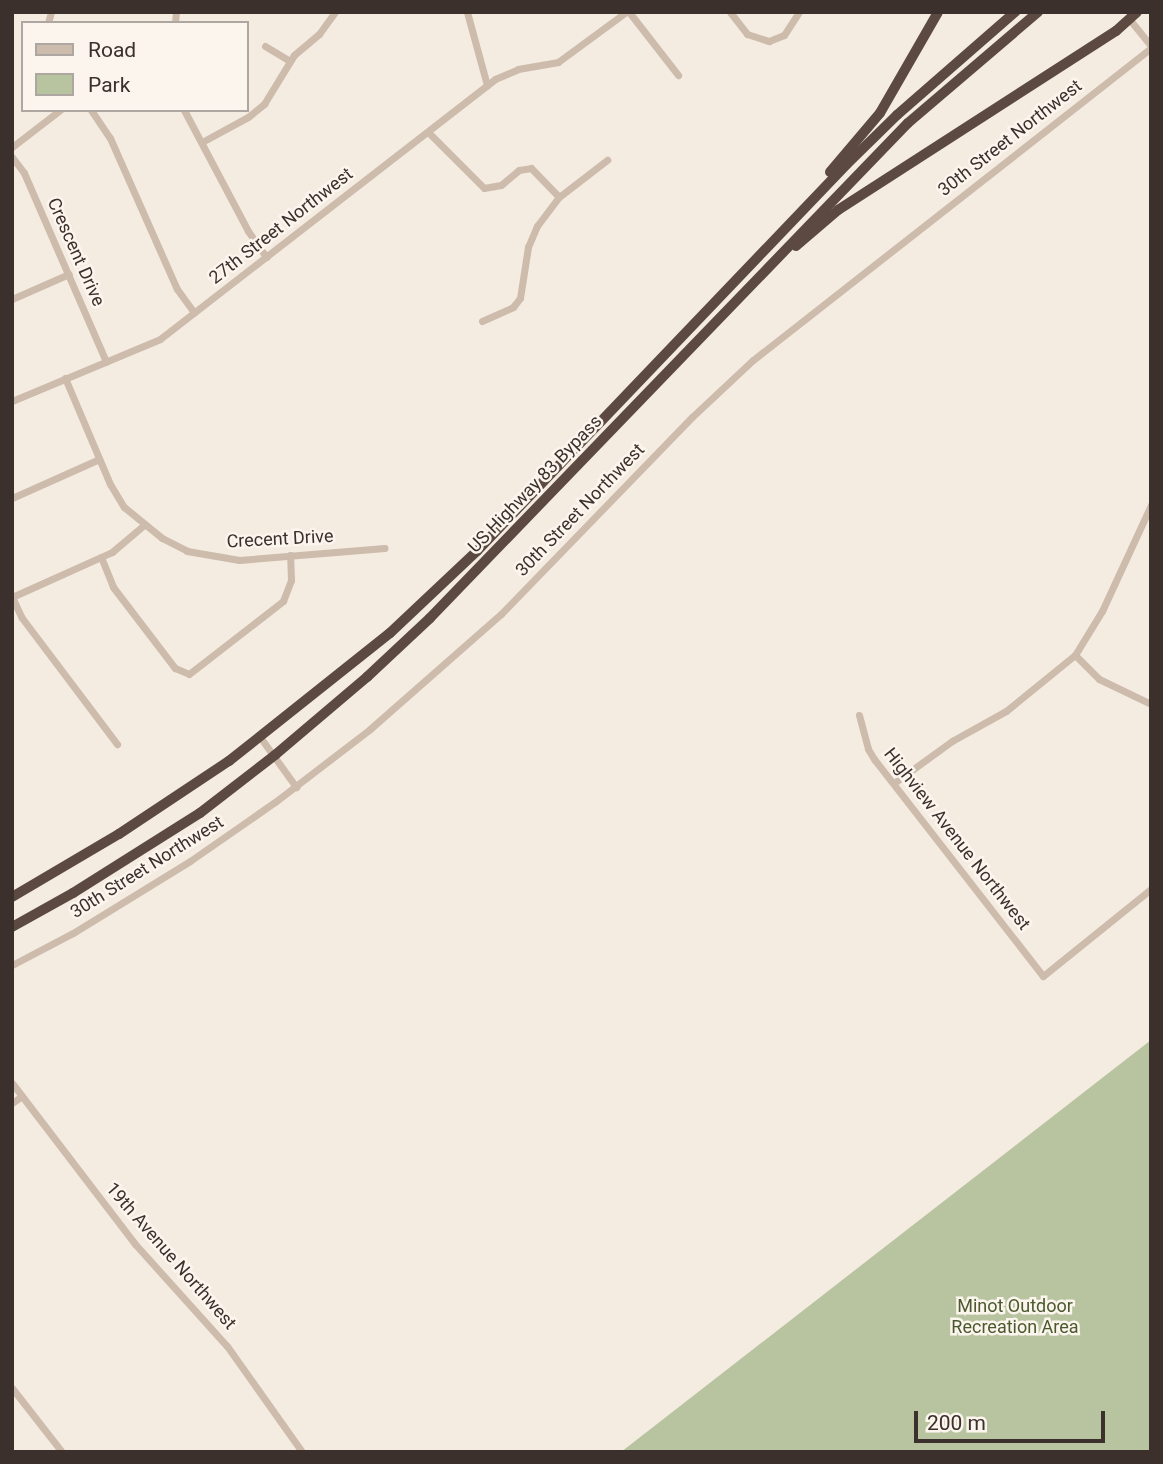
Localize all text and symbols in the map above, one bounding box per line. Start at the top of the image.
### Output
legend [21,21,248,112]
text: Road [88,38,136,62]
text: Park [88,73,130,97]
street label: 30th Street Northwest [934,75,1086,201]
street label: 27th Street Northwest [205,163,357,289]
street label: Crescent Drive [43,195,109,309]
street label: US Highway 83 Bypass [464,411,606,557]
street label: 30th Street Northwest [511,439,649,581]
street label: Crecent Drive [226,525,334,553]
street label: Highview Avenue Northwest [879,744,1035,934]
street label: 30th Street Northwest [67,811,227,923]
street label: 19th Avenue Northwest [101,1178,241,1334]
park label: Minot Outdoor Recreation Area [951,1296,1079,1338]
scale bar [918,1398,1109,1442]
text: 200 m [927,1411,986,1435]

